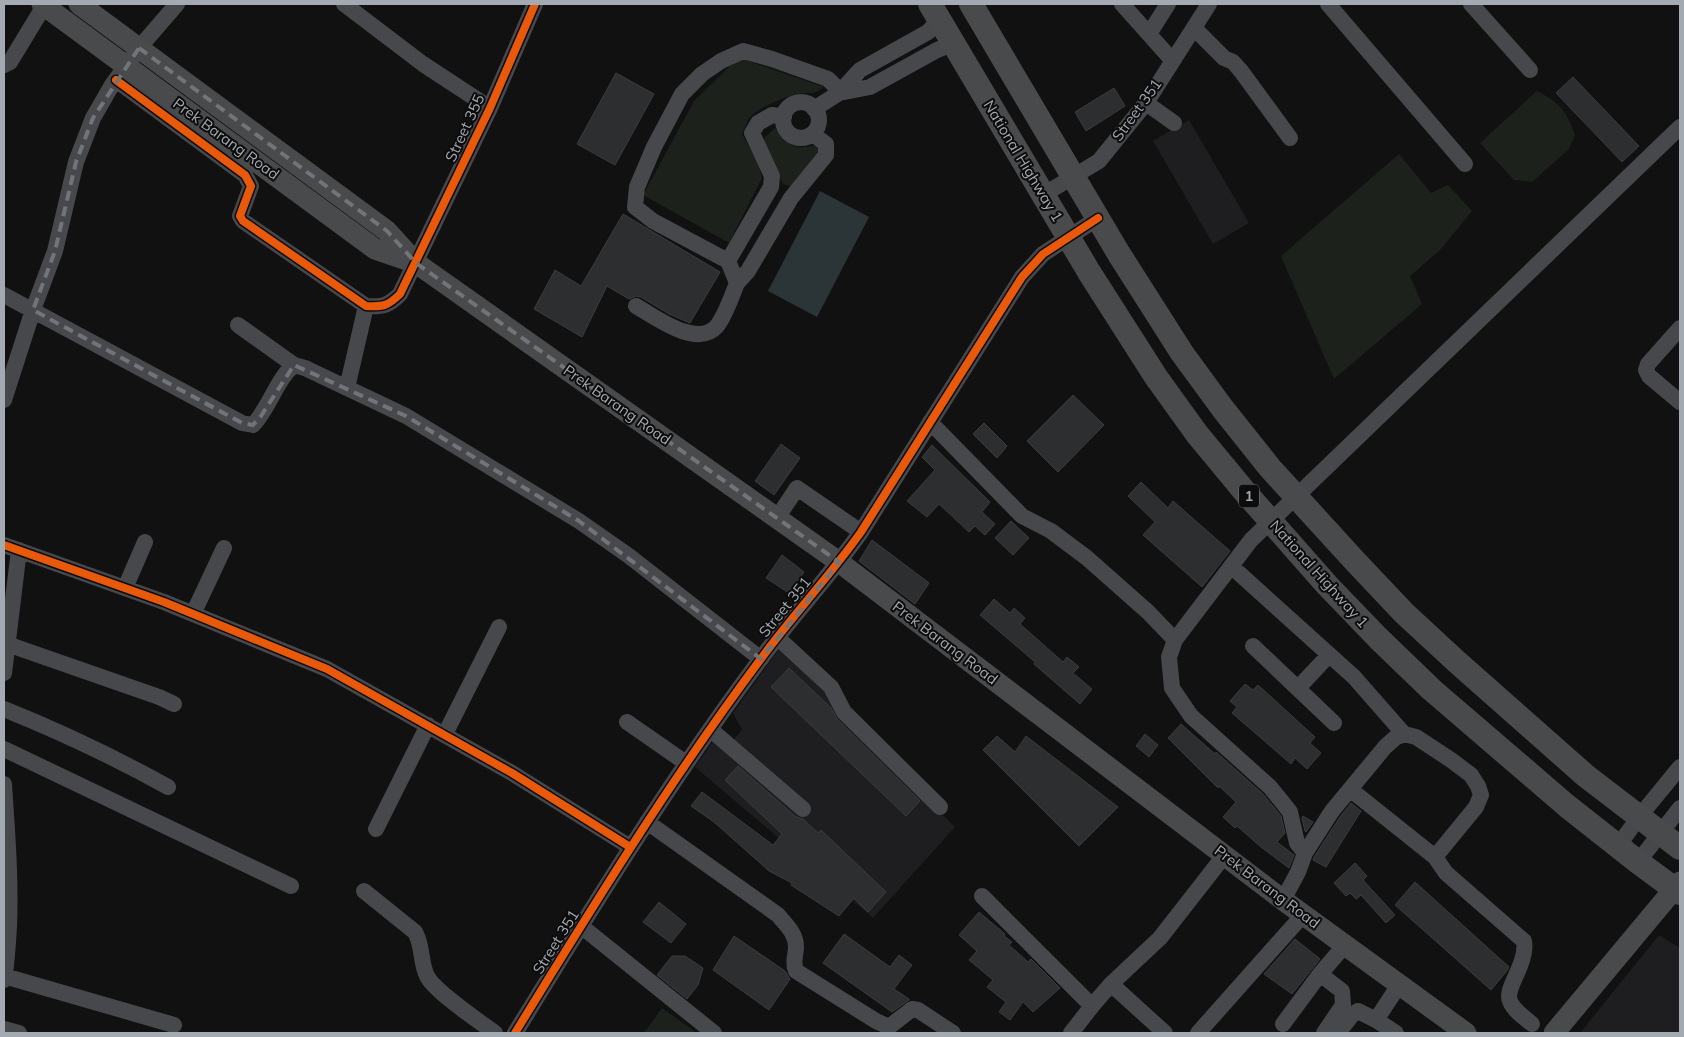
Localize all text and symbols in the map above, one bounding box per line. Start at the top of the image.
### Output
street label: Street 351 [1108,75,1166,145]
street label: Street 355 [441,91,488,165]
street label: Prek Barang Road [169,94,283,184]
street label: National Highway 1 [980,97,1067,225]
street label: Prek Barang Road [560,360,675,449]
road number: 1 [1239,484,1259,508]
street label: National Highway 1 [1266,516,1373,631]
street label: Street 351 [754,573,815,641]
street label: Prek Barang Road [889,597,1002,688]
street label: Prek Barang Road [1211,841,1324,932]
street label: Street 351 [528,906,583,977]

